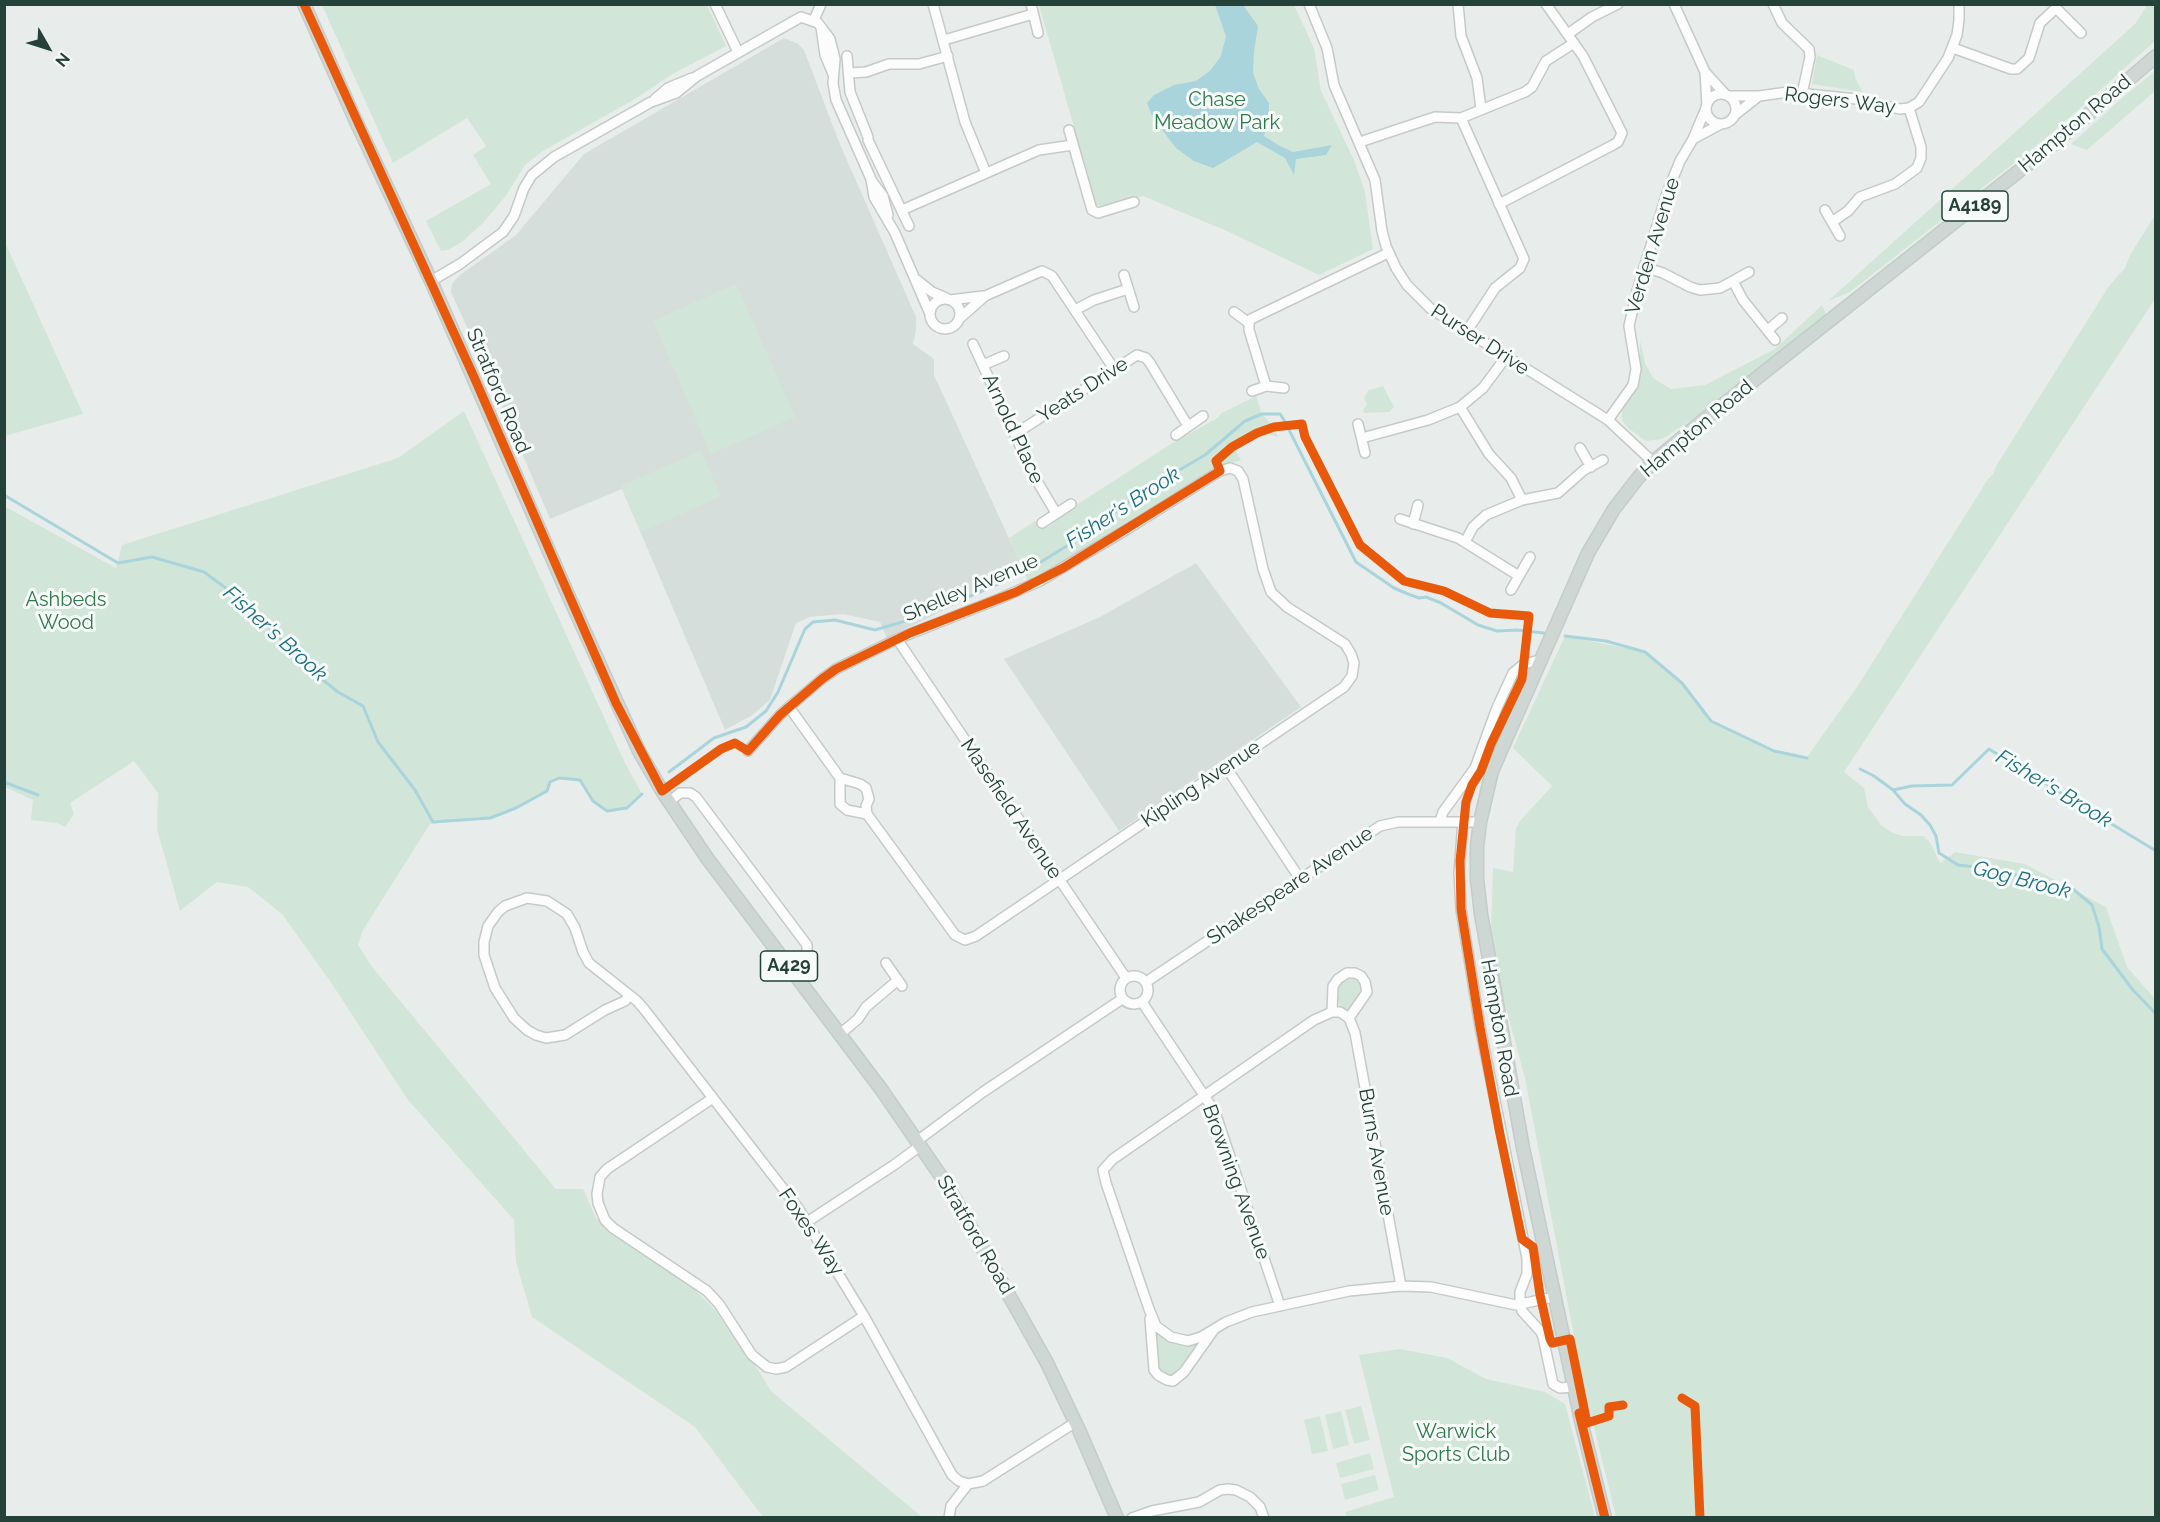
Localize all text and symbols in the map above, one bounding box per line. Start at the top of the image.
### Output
north arrow [18,18,78,78]
text: N [51,49,74,70]
street label: Hampton Road [2014,70,2136,178]
street label: Rogers Way [1783,82,1897,120]
park label: Chase Meadow Park [1154,88,1280,135]
street label: Verden Avenue [1621,175,1685,317]
road number: A4189 [1942,191,2008,221]
street label: Purser Drive [1426,299,1534,381]
street label: Stratford Road [461,325,535,457]
street label: Yeats Drive [1033,352,1133,428]
street label: Arnold Place [977,370,1049,488]
street label: Hampton Road [1636,375,1758,483]
water label: Fisher's Brook [1061,462,1185,554]
street label: Shelley Avenue [900,549,1042,627]
water label: Fisher's Brook [218,581,332,687]
park label: Ashbeds Wood [26,588,106,635]
street label: Masefield Avenue [955,734,1067,884]
street label: Kipling Avenue [1137,735,1265,833]
water label: Fisher's Brook [1991,744,2117,834]
street label: Shakespeare Avenue [1203,822,1377,950]
water label: Gog Brook [1971,856,2073,904]
road number: A429 [760,951,818,981]
street label: Hampton Road [1475,957,1523,1099]
street label: Burns Avenue [1353,1086,1399,1218]
street label: Browning Avenue [1197,1101,1275,1263]
street label: Stratford Road [931,1171,1019,1299]
street label: Foxes Way [773,1184,849,1280]
park label: Warwick Sports Club [1402,1420,1510,1467]

